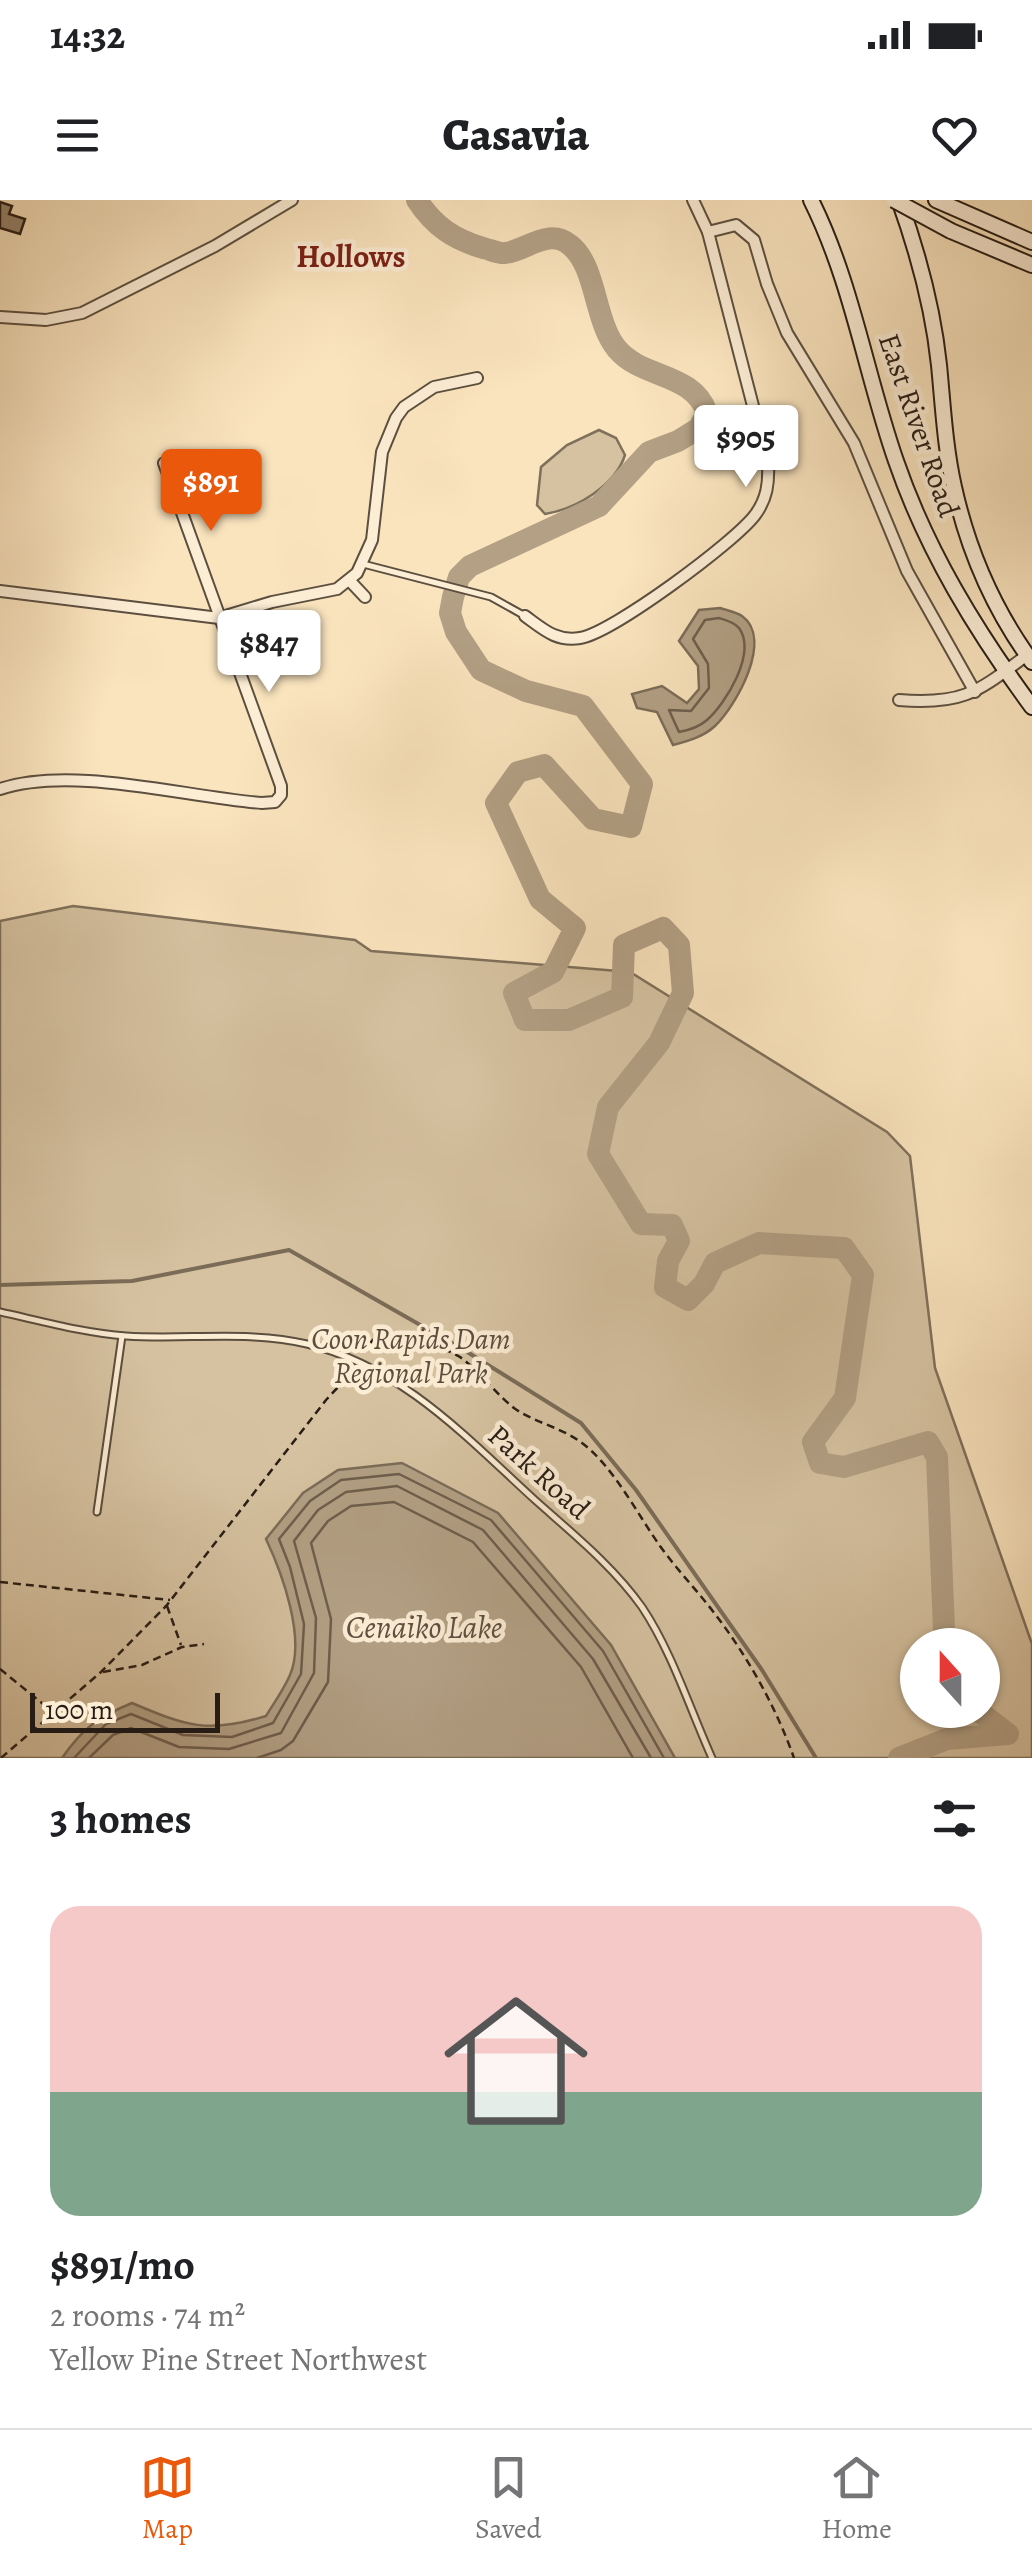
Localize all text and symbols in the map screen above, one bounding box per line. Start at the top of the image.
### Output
text: 14:32 [50,9,125,61]
text: Casavia [443,104,589,166]
icon: menu [50,108,105,163]
icon: heart [927,108,982,163]
district label: Hollows [296,234,406,278]
street label: East River Road [869,328,969,523]
pin: $905 [687,405,805,490]
text: $905 [716,415,776,459]
pin: $891 [152,449,270,534]
text: $891 [183,459,239,503]
pin: $847 [210,610,328,695]
text: $847 [240,620,298,664]
park label: Coon Rapids Dam Regional Park [311,1319,511,1393]
street label: Park Road [479,1415,599,1529]
water label: Cenaiko Lake [346,1605,502,1649]
north arrow [900,1628,1000,1728]
map controls [900,1628,1000,1728]
scale bar [30,1688,220,1732]
text: 100 m [45,1691,113,1729]
text: 3 homes [50,1790,192,1847]
icon: filters [927,1791,982,1846]
icon: home [426,1971,606,2151]
text: $891/mo [50,2236,195,2293]
text: 2 rooms · 74 m² [50,2293,245,2337]
text: Yellow Pine Street Northwest [50,2337,427,2381]
tab: Map [140,2450,195,2548]
tab: Saved [475,2450,542,2548]
tab: Home [822,2450,892,2548]

